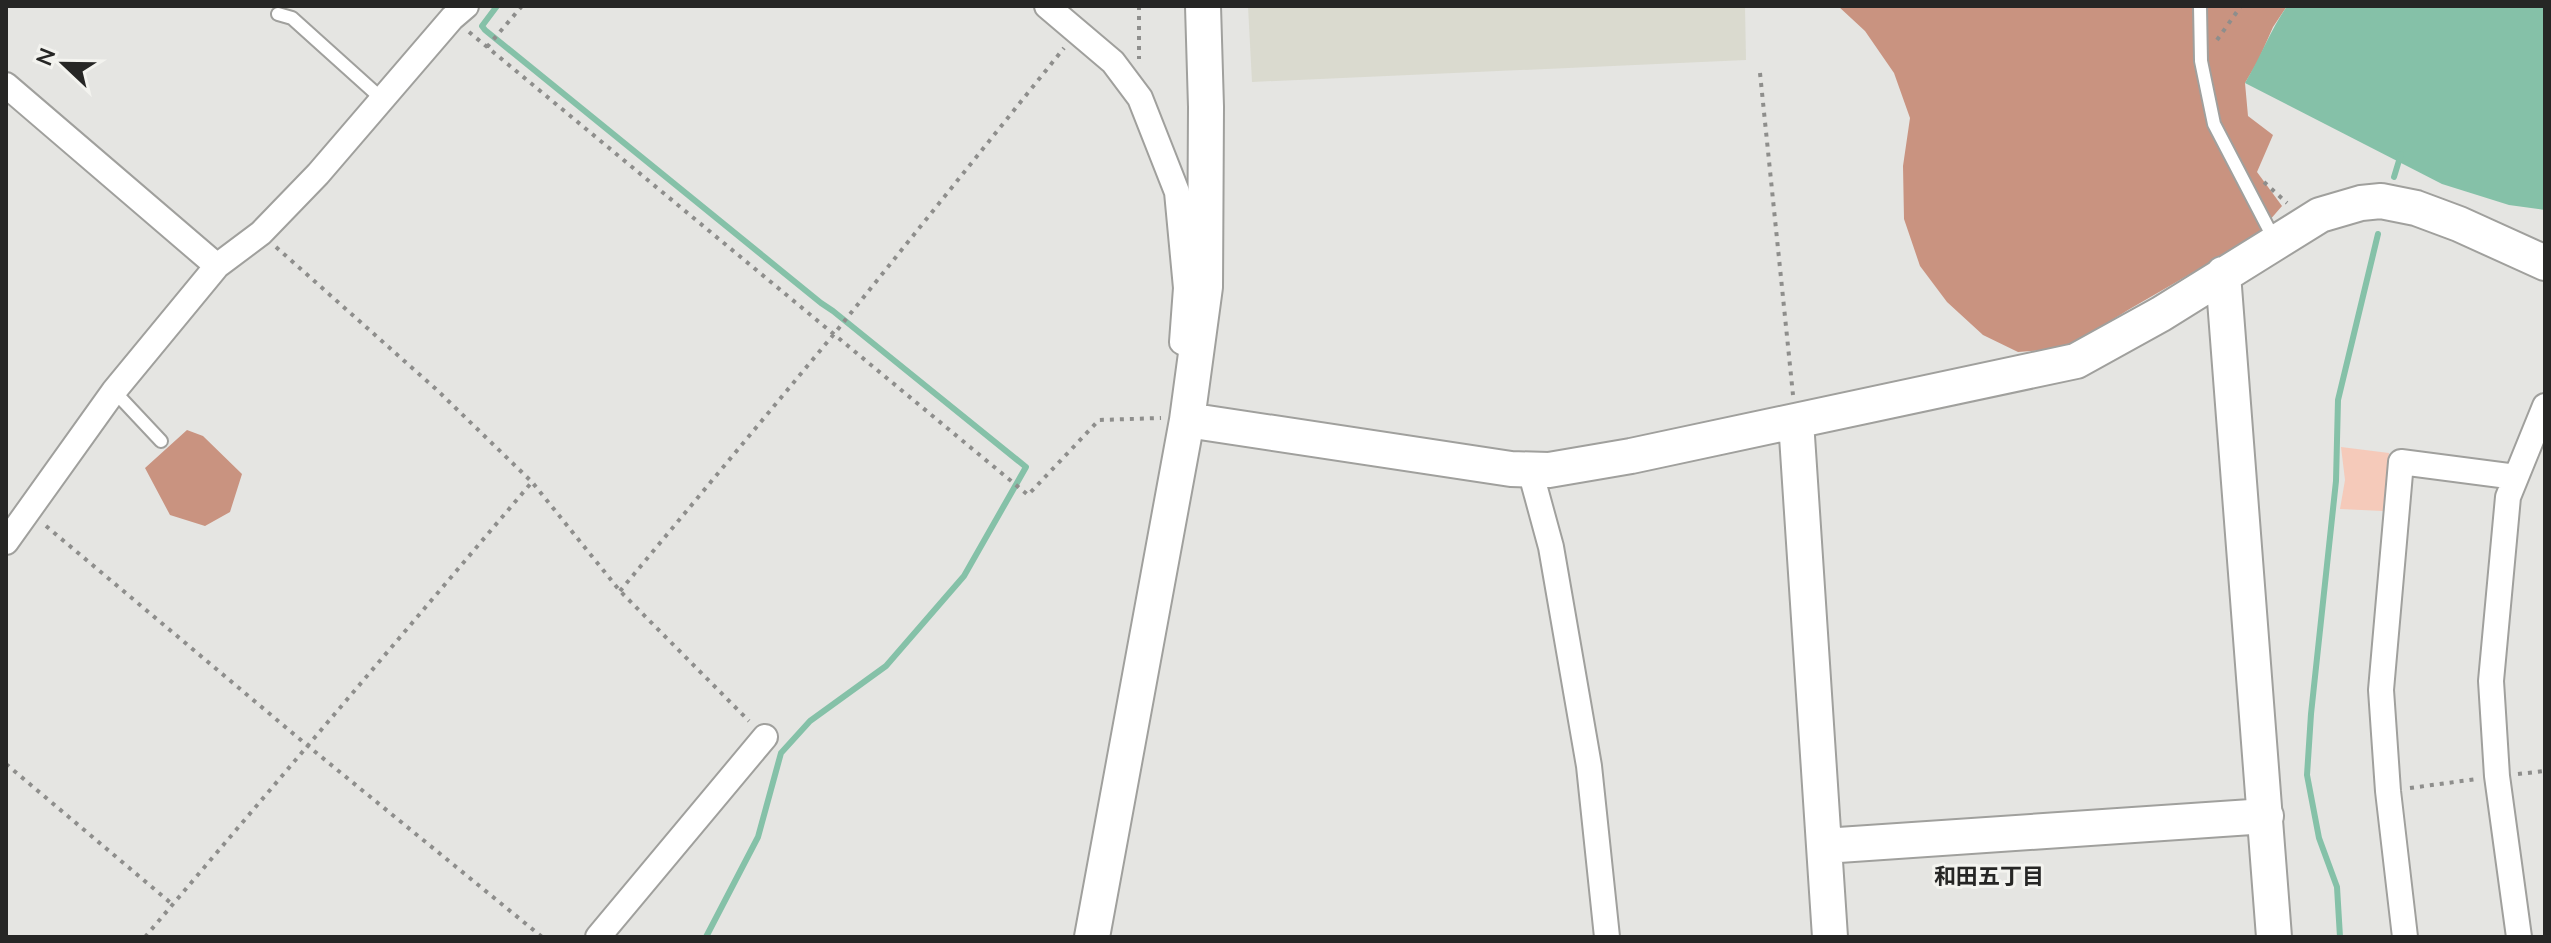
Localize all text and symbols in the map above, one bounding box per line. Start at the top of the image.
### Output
north arrow [24,24,104,104]
text: N [29,44,63,70]
district label: 和田五丁目 [1934,862,2044,892]

